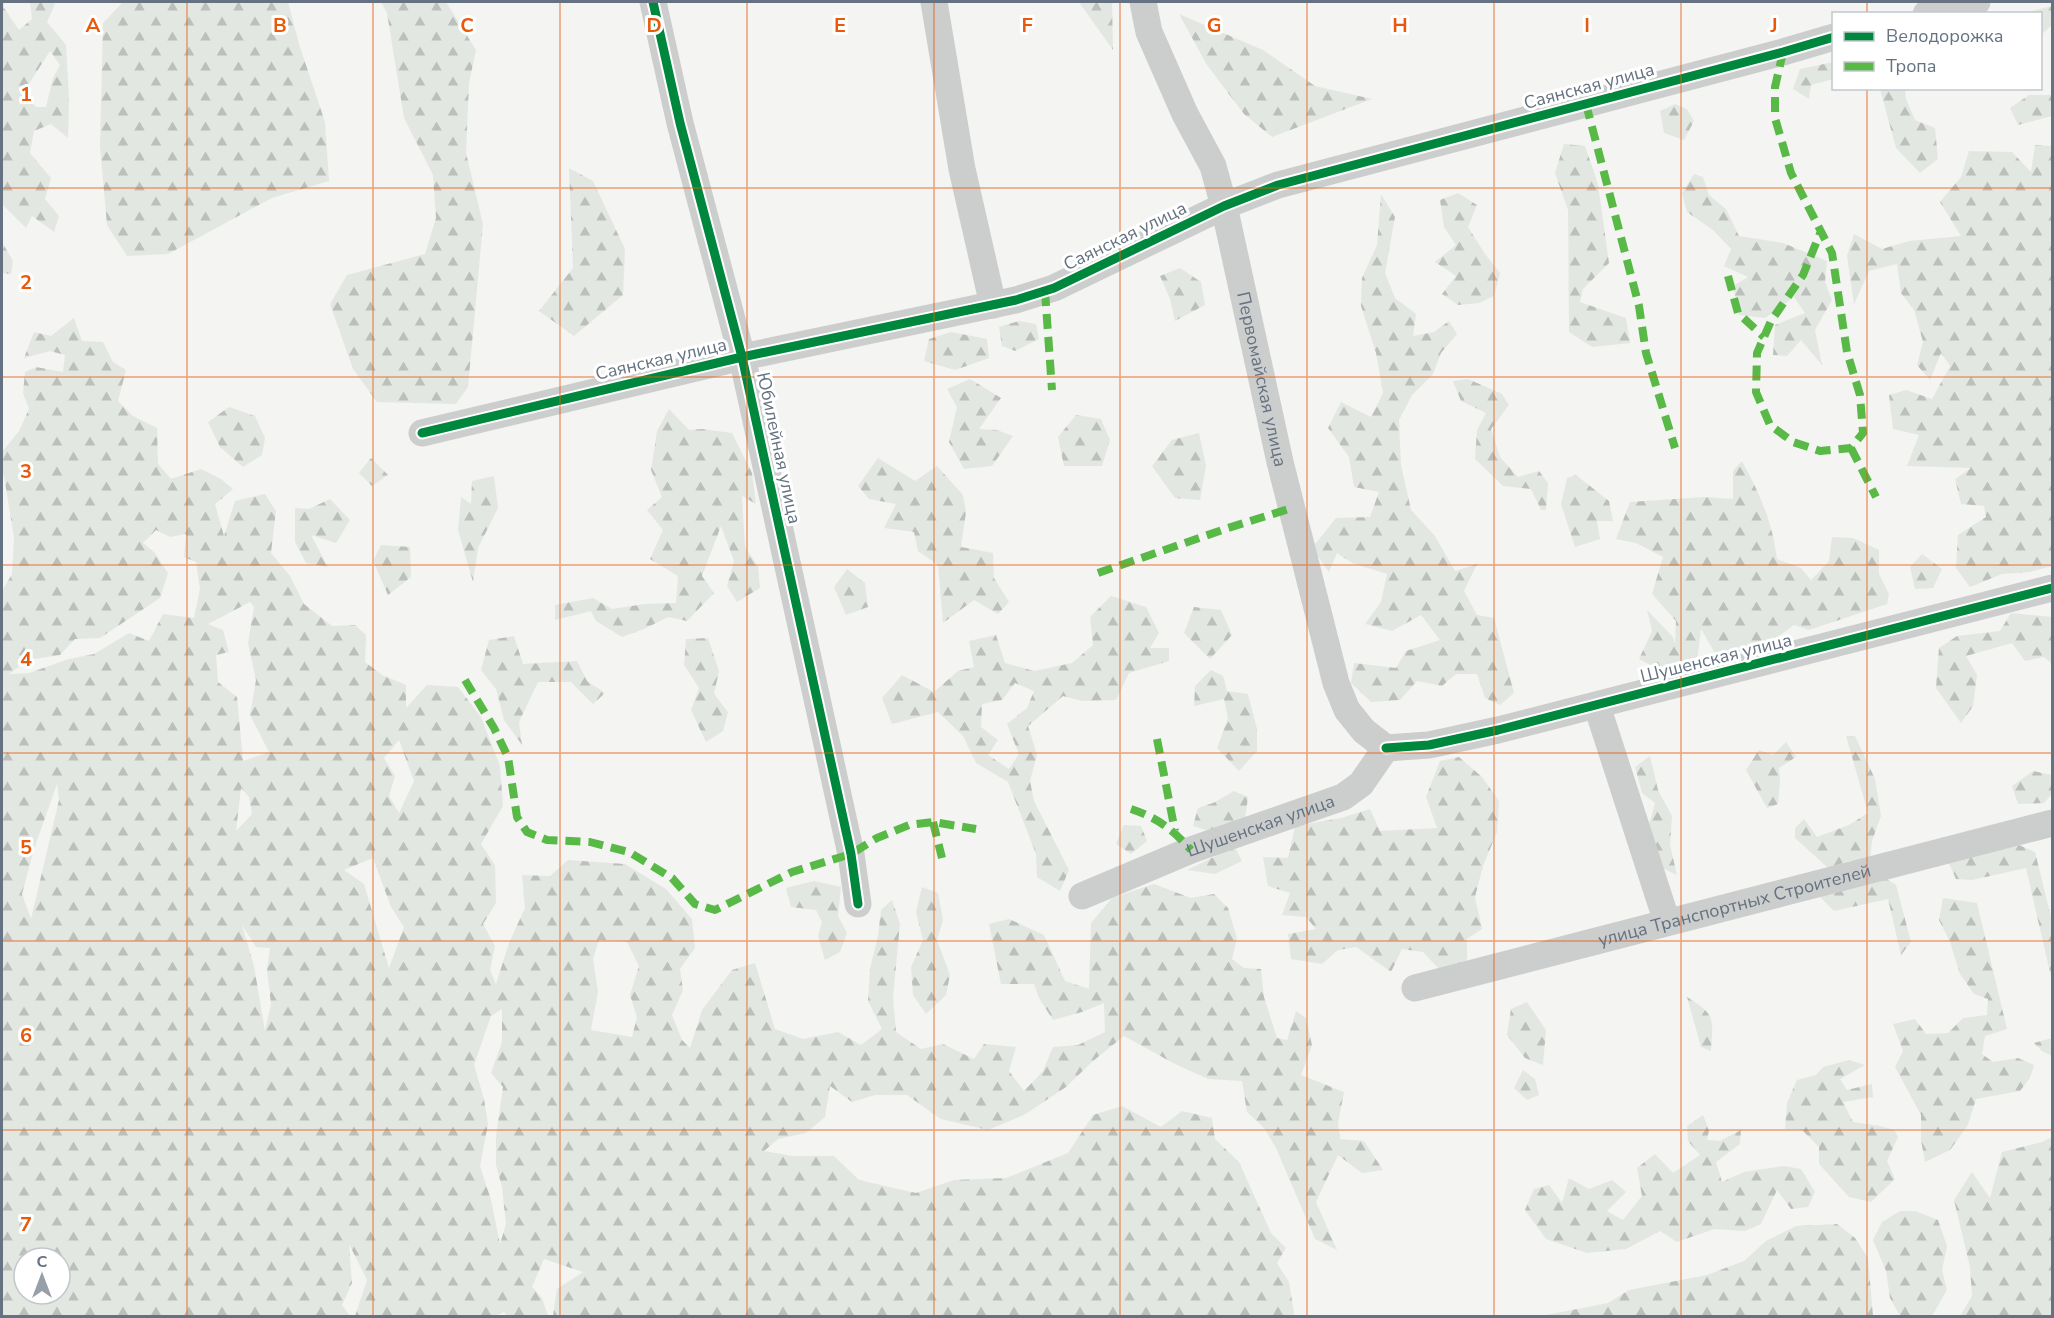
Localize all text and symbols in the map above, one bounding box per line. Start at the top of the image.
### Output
text: A [86,12,101,39]
text: B [273,12,287,39]
text: C [460,12,474,39]
text: D [646,12,662,39]
text: E [834,12,846,39]
text: F [1021,12,1033,39]
text: G [1207,12,1221,39]
text: H [1392,12,1408,39]
text: I [1584,12,1590,39]
text: J [1769,12,1778,39]
legend [1832,12,2042,90]
text: Велодорожка [1886,24,2003,48]
text: Тропа [1886,54,1937,78]
street label: Саянская улица [1521,57,1657,115]
text: 1 [20,81,32,108]
street label: Саянская улица [1059,196,1191,276]
text: 2 [20,269,32,296]
street label: Первомайская улица [1231,289,1293,469]
street label: Саянская улица [593,332,729,386]
street label: Юбилейная улица [751,370,807,526]
text: 3 [20,458,32,485]
street label: Шушенская улица [1638,628,1794,688]
text: 4 [20,646,32,673]
street label: Шушенская улица [1183,789,1338,863]
text: 5 [20,834,32,861]
street label: улица Транспортных Строителей [1595,858,1874,952]
text: 6 [20,1022,32,1049]
text: 7 [20,1211,32,1238]
north arrow [12,1246,72,1306]
text: С [37,1251,48,1273]

